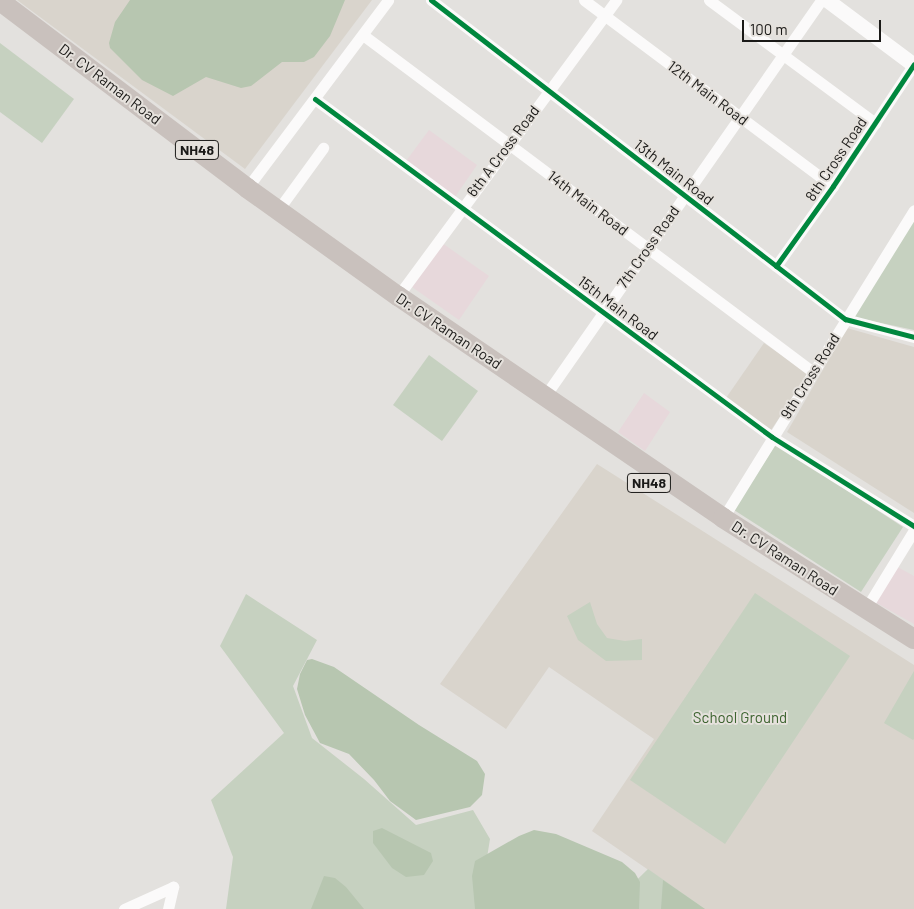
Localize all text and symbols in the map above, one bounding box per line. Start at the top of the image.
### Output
scale bar [744,10,883,42]
text: 100 m [750,20,788,38]
street label: Dr. CV Raman Road [55,40,165,128]
street label: 12th Main Road [664,57,752,129]
street label: 6th A Cross Road [463,102,543,200]
street label: 8th Cross Road [801,114,871,204]
street label: 13th Main Road [631,135,717,209]
road number: NH48 [174,138,220,162]
street label: 14th Main Road [544,167,632,239]
street label: 7th Cross Road [613,202,683,292]
street label: 15th Main Road [574,272,662,344]
street label: Dr. CV Raman Road [393,289,505,373]
street label: 9th Cross Road [777,330,843,422]
road number: NH48 [626,472,672,494]
street label: Dr. CV Raman Road [728,517,842,599]
park label: School Ground [693,709,787,727]

